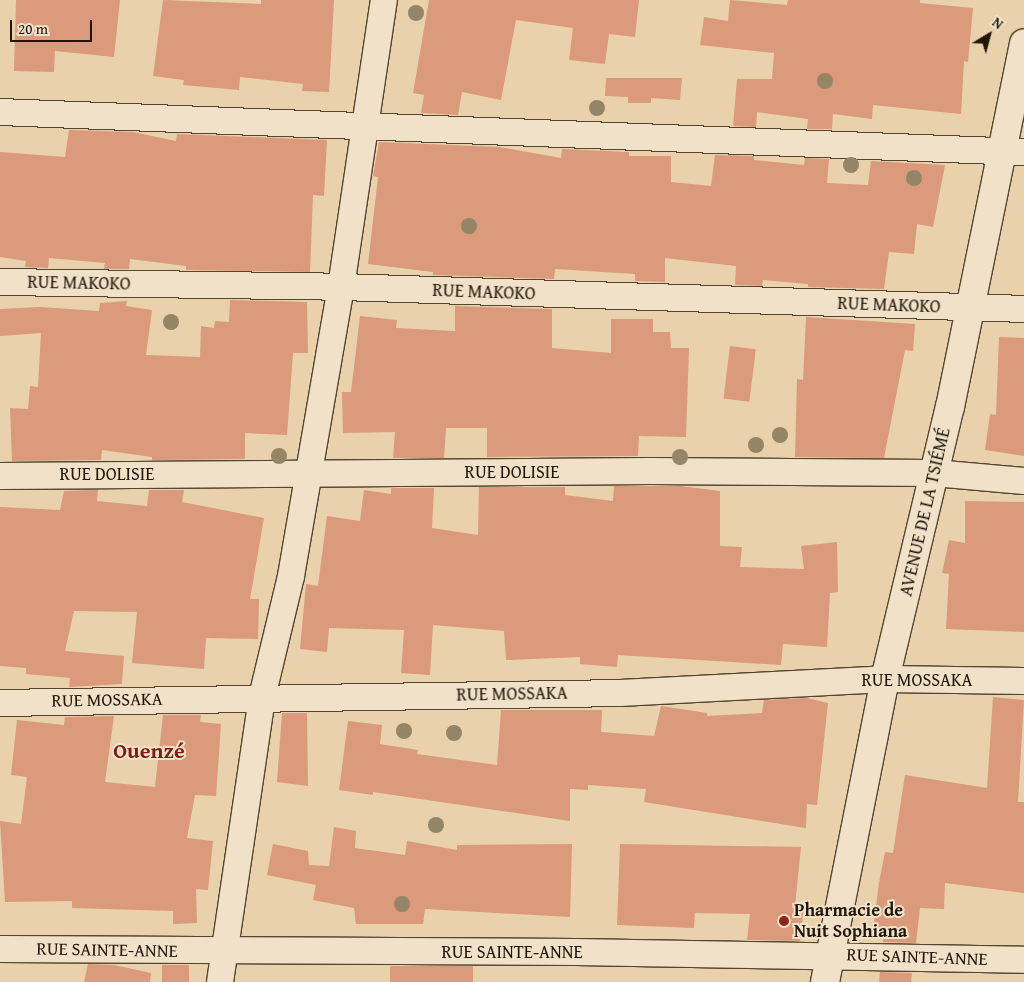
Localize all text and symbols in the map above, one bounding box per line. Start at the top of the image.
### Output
scale bar [12,10,95,42]
north arrow [964,10,1014,60]
text: N [988,12,1008,34]
text: 20 m [18,18,48,39]
street label: RUE MAKOKO [27,271,131,295]
street label: RUE MAKOKO [432,279,536,305]
street label: RUE MAKOKO [837,292,941,318]
street label: AVENUE DE LA TSIÉMÉ [895,426,955,598]
street label: RUE DOLISIE [465,461,559,483]
street label: RUE DOLISIE [60,463,154,485]
street label: RUE MOSSAKA [861,669,973,691]
street label: RUE MOSSAKA [456,682,568,706]
street label: RUE MOSSAKA [51,688,163,712]
district label: Ouenzé [113,738,185,764]
place label: Pharmacie de Nuit Sophiana [794,900,907,942]
marker: Pharmacie de Nuit Sophiana [778,915,790,927]
street label: RUE SAINTE-ANNE [36,938,178,962]
street label: RUE SAINTE-ANNE [441,941,583,963]
street label: RUE SAINTE-ANNE [846,944,988,970]

